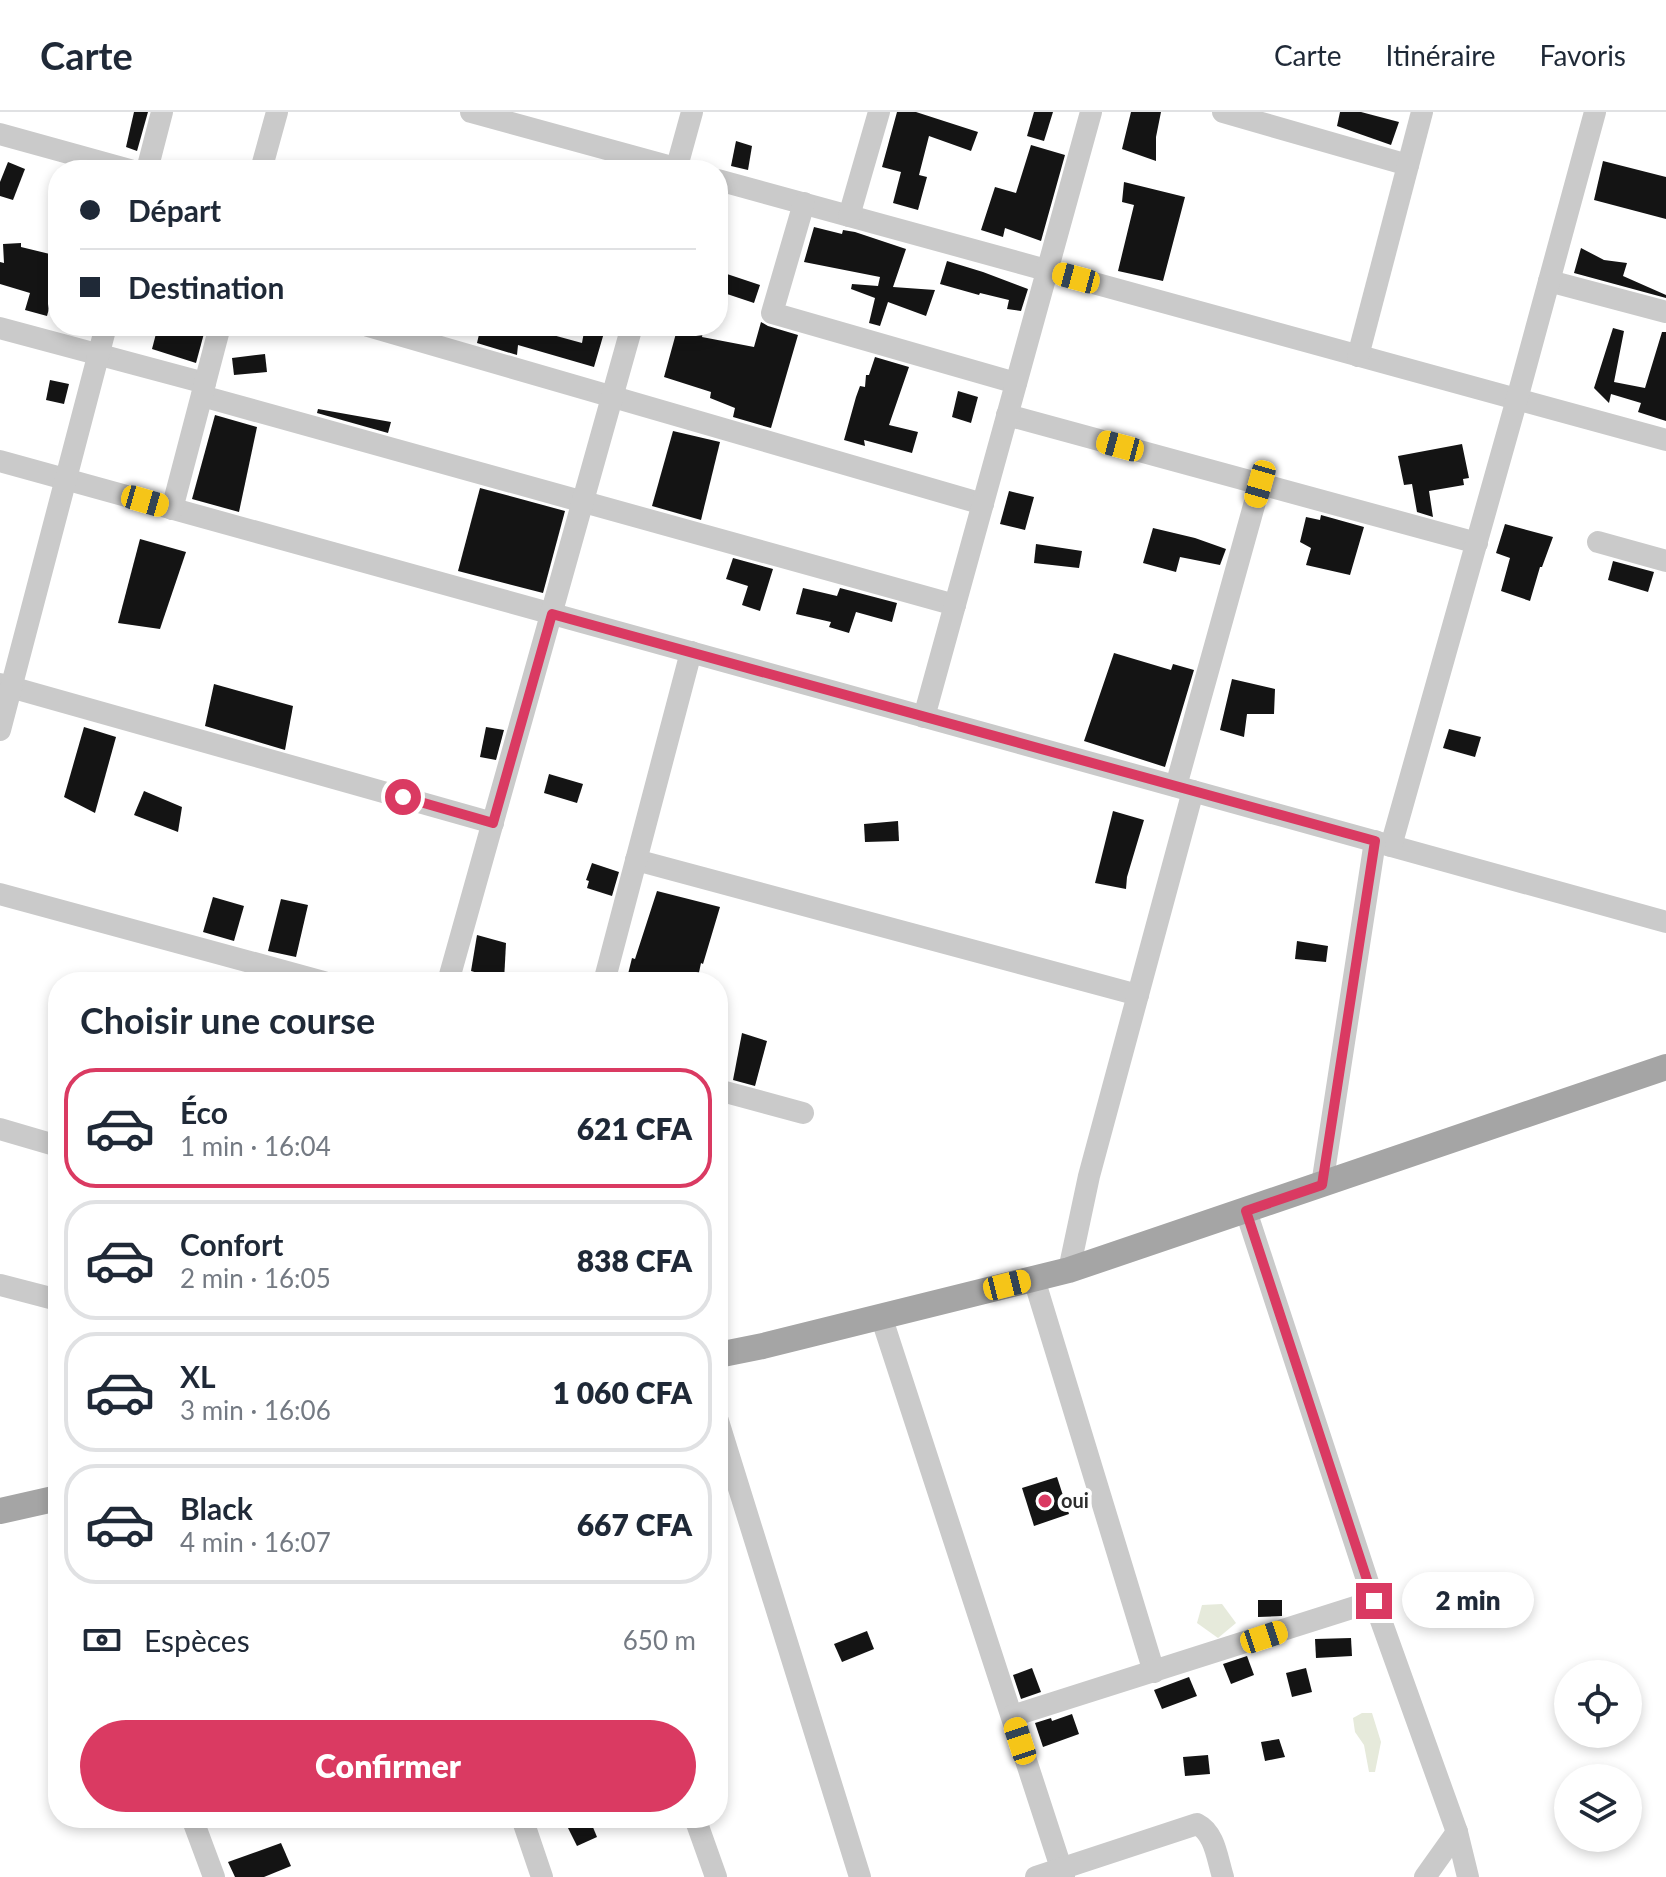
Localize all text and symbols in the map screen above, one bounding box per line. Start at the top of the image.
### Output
text: Carte [40,32,133,78]
text: Carte [1274,38,1341,72]
text: Itinéraire [1385,38,1496,72]
text: Favoris [1540,38,1626,72]
text: Départ [128,192,221,228]
car [1050,260,1102,296]
text: Destination [128,269,285,305]
car [1094,428,1146,464]
car [1242,458,1278,510]
car [119,483,171,519]
route start [385,779,421,815]
text: Choisir une course [80,998,375,1042]
icon: car [84,1092,156,1164]
text: Éco [180,1094,228,1130]
text: 621 CFA [577,1110,692,1146]
text: 1 min · 16:04 [180,1130,331,1162]
icon: car [84,1224,156,1296]
text: Confort [180,1226,283,1262]
text: 838 CFA [577,1242,692,1278]
text: 2 min · 16:05 [180,1262,331,1294]
car [981,1268,1033,1302]
icon: car [84,1356,156,1428]
text: XL [180,1358,216,1394]
text: 1 060 CFA [552,1374,692,1410]
text: 3 min · 16:06 [180,1394,331,1426]
icon: car [84,1488,156,1560]
place label: oui [1061,1488,1089,1512]
text: Black [180,1490,253,1526]
marker: oui [1036,1492,1054,1510]
text: 667 CFA [577,1506,692,1542]
text: 4 min · 16:07 [180,1526,331,1558]
callout: 2 min [1402,1573,1534,1629]
route end [1356,1583,1392,1619]
text: 2 min [1436,1584,1500,1616]
icon: cash [80,1618,124,1662]
car [1237,1618,1291,1656]
text: Espèces [144,1622,250,1658]
text: 650 m [623,1624,696,1656]
map controls [1554,1660,1642,1852]
button: locate [1554,1660,1642,1748]
car [1001,1714,1039,1768]
button: Confirmer [80,1720,696,1812]
button: layers [1554,1764,1642,1852]

